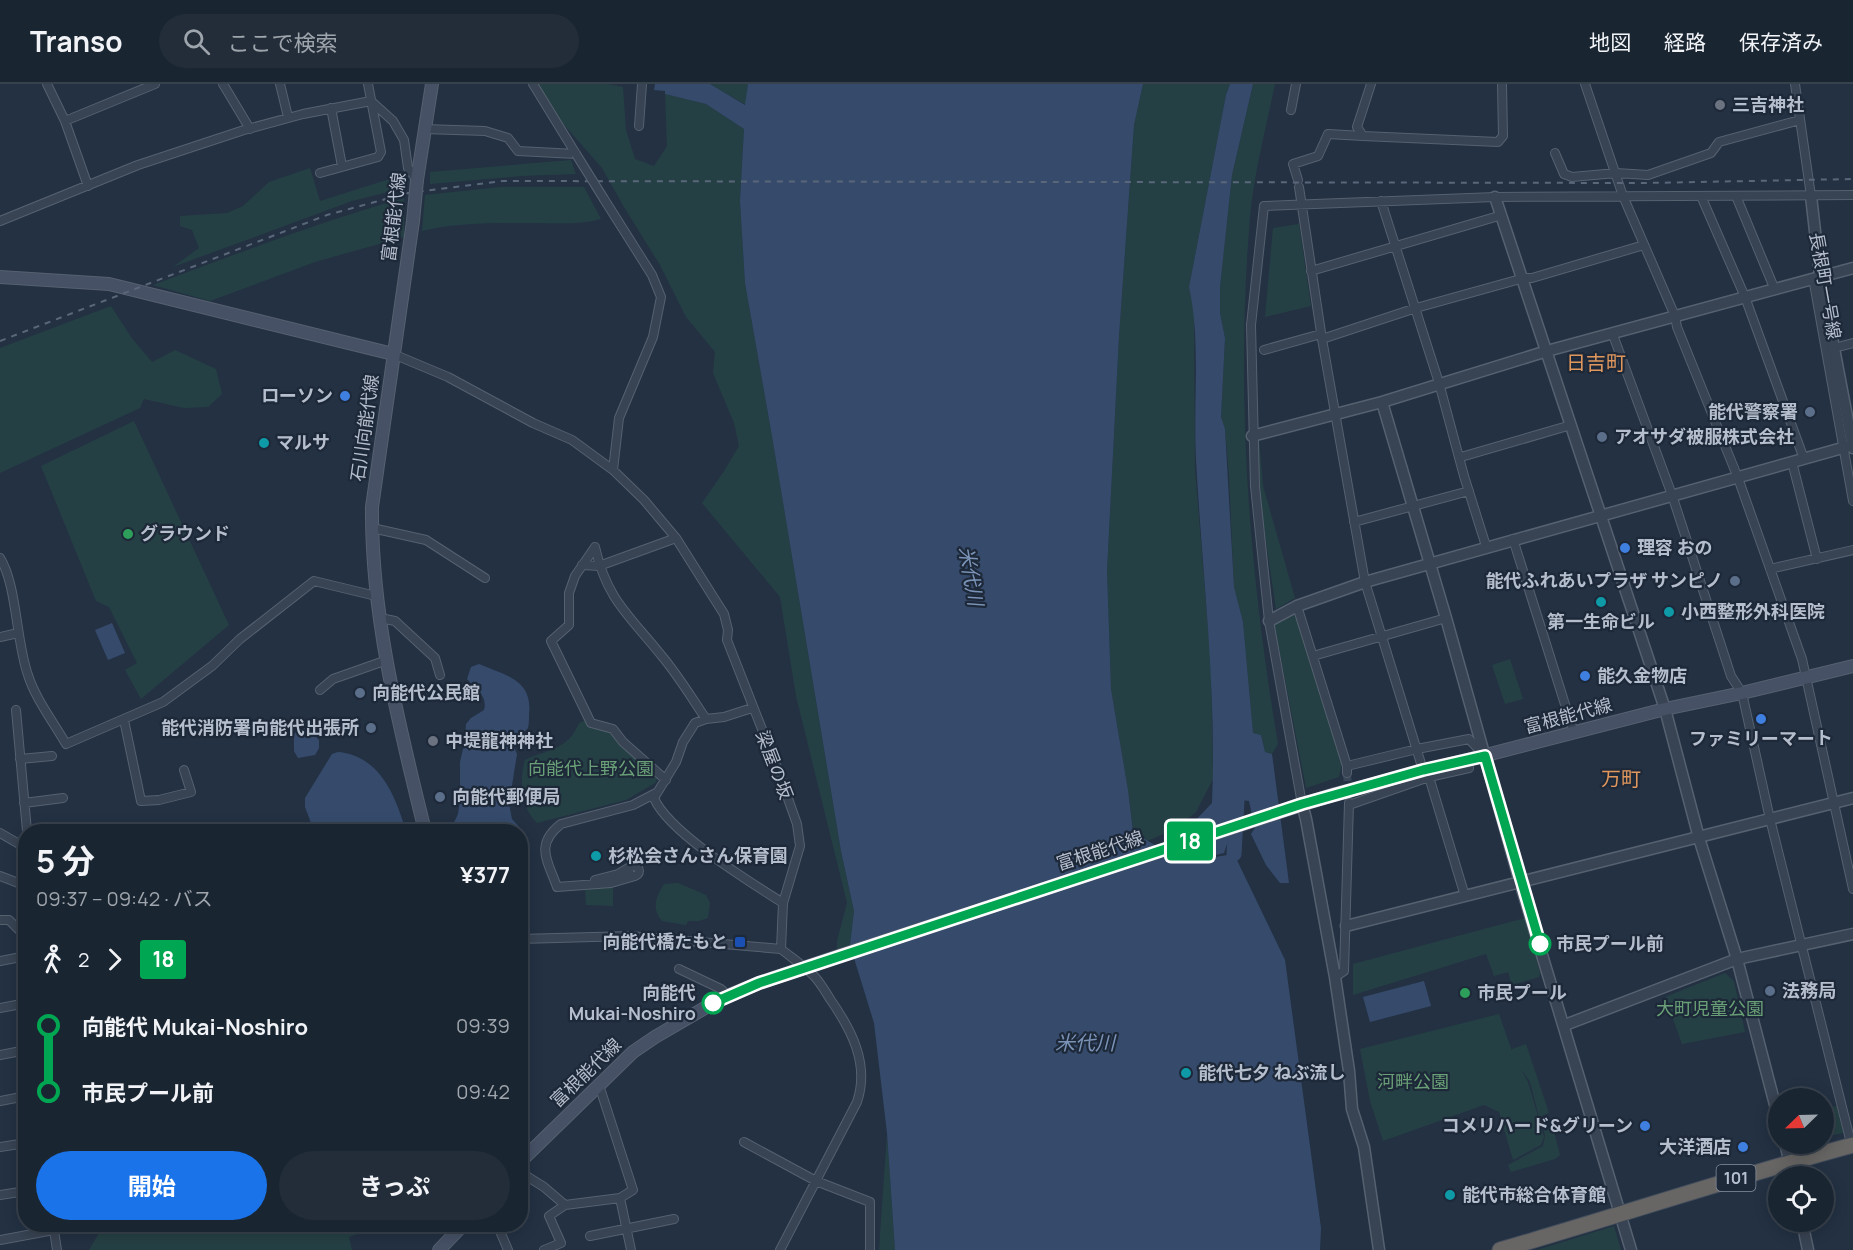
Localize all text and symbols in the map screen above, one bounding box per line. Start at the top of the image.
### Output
search box [159,14,579,68]
text: Transo [30,22,123,60]
icon: search [180,25,213,58]
text: ここで検索 [228,28,338,58]
text: 地図 [1589,28,1631,56]
text: 経路 [1664,28,1706,56]
text: 保存済み [1739,28,1823,56]
place label: 三吉神社 [1732,92,1804,116]
marker: 三吉神社 [1713,98,1727,112]
street label: 富根能代線 [376,171,410,263]
street label: 長根町一号線 [1805,231,1847,341]
district label: 日吉町 [1566,349,1626,376]
street label: 石川向能代線 [345,373,383,483]
place label: ローソン [261,383,333,407]
marker: ローソン [338,389,352,403]
place label: 能代警察署 [1708,399,1798,423]
marker: 能代警察署 [1803,405,1817,419]
place label: アオサダ被服株式会社 [1614,424,1794,448]
place label: マルサ [276,430,330,454]
marker: アオサダ被服株式会社 [1595,430,1609,444]
marker: マルサ [257,436,271,450]
place label: グラウンド [140,521,230,545]
marker: グラウンド [121,527,135,541]
place label: 理容 おの [1637,535,1713,559]
marker: 理容 おの [1618,541,1632,555]
water label: 米代川 [953,544,990,610]
place label: 能代ふれあいプラザ サンピノ [1485,568,1723,592]
marker: 能代ふれあいプラザ サンピノ [1728,574,1742,588]
marker: 第一生命ビル [1594,595,1608,609]
place label: 小西整形外科医院 [1681,599,1825,623]
marker: 小西整形外科医院 [1662,605,1676,619]
place label: 第一生命ビル [1547,609,1655,633]
place label: 能久金物店 [1597,663,1687,687]
marker: 能久金物店 [1578,669,1592,683]
place label: 向能代公民館 [372,680,480,704]
marker: 向能代公民館 [353,686,367,700]
street label: 富根能代線 [1521,692,1614,738]
marker: ファミリーマート [1754,712,1768,726]
place label: 能代消防署向能代出張所 [161,715,359,739]
marker: 能代消防署向能代出張所 [364,721,378,735]
place label: ファミリーマート [1689,726,1833,750]
street label: 梁屋の坂 [751,727,799,803]
place label: 中堤龍神神社 [445,728,553,752]
marker: 中堤龍神神社 [426,734,440,748]
park label: 向能代上野公園 [528,756,654,780]
district label: 万町 [1601,765,1641,792]
place label: 向能代郵便局 [452,784,560,808]
marker: 向能代郵便局 [433,790,447,804]
line badge: 18 [1163,822,1217,861]
street label: 富根能代線 [1053,825,1146,875]
text: 18 [1179,827,1201,855]
text: 5 分 [36,838,95,883]
place label: 杉松会さんさん保育園 [608,843,788,867]
marker: 杉松会さんさん保育園 [589,849,603,863]
text: ¥377 [460,860,510,890]
text: 09:37 – 09:42 · バス [36,885,213,912]
place label: 向能代橋たもと [602,929,728,953]
place label: 市民プール前 [1556,931,1664,955]
marker: 市民プール前 [1529,933,1551,955]
marker: 向能代橋たもと [733,935,747,949]
icon: walk [36,943,69,976]
icon: forward [98,943,131,976]
text: 18 [152,945,174,973]
text: 2 [78,946,89,973]
place label: 法務局 [1782,978,1836,1002]
place label: 向能代 Mukai-Noshiro [569,980,696,1025]
place label: 市民プール [1477,980,1567,1004]
marker: 法務局 [1763,984,1777,998]
marker: 市民プール [1458,986,1472,1000]
marker: 向能代 Mukai-Noshiro [702,992,724,1014]
park label: 大町児童公園 [1656,996,1764,1020]
text: 向能代 Mukai-Noshiro [82,1012,308,1042]
text: 09:39 [456,1012,510,1039]
water label: 米代川 [1055,1029,1117,1056]
street label: 富根能代線 [545,1032,626,1112]
place label: 能代七夕 ねぶ流し [1198,1060,1346,1084]
marker: 能代七夕 ねぶ流し [1179,1066,1193,1080]
park label: 河畔公園 [1377,1069,1449,1093]
text: 市民プール前 [82,1078,214,1108]
text: 09:42 [456,1078,510,1105]
north arrow [1768,1088,1834,1154]
map controls [1768,1088,1834,1232]
place label: コメリハード&グリーン [1442,1113,1633,1137]
marker: コメリハード&グリーン [1638,1119,1652,1133]
place label: 大洋酒店 [1659,1134,1731,1158]
marker: 大洋酒店 [1736,1140,1750,1154]
button: 開始 [36,1151,267,1220]
button: きっぷ [279,1151,510,1220]
road number: 101 [1716,1165,1756,1191]
button: locate [1768,1166,1834,1232]
place label: 能代市総合体育館 [1462,1182,1606,1206]
marker: 能代市総合体育館 [1443,1188,1457,1202]

